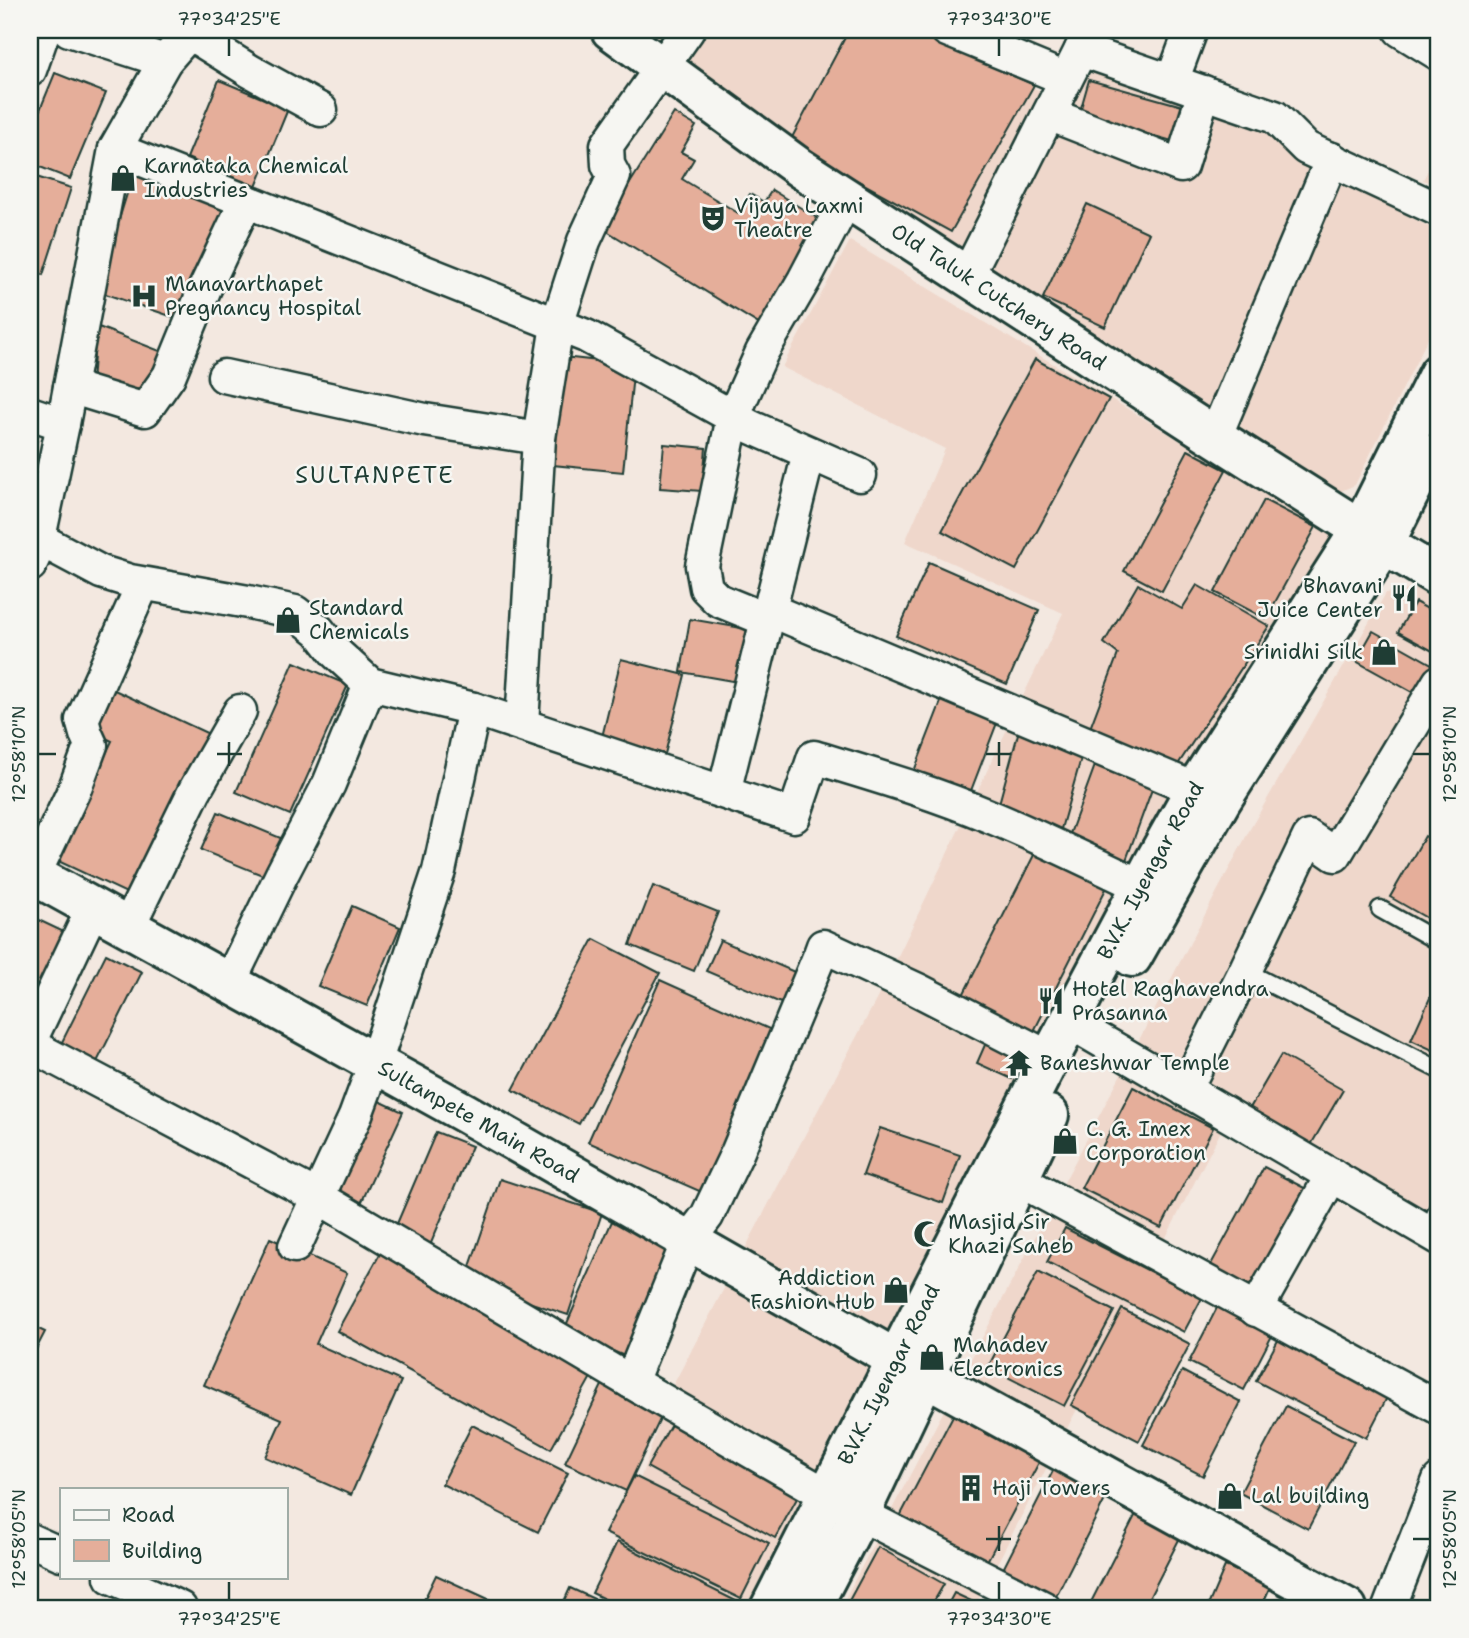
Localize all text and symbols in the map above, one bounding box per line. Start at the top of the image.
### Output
text: 77°34'25"E [177,7,281,31]
text: 77°34'30"E [946,7,1052,31]
place label: Karnataka Chemical Industries [144,152,349,204]
shop icon: Karnataka Chemical Industries [108,163,138,193]
place label: Vijaya Laxmi Theatre [734,192,864,244]
theatre icon: Vijaya Laxmi Theatre [698,203,728,233]
street label: Old Taluk Cutchery Road [886,217,1112,377]
place label: Manavarthapet Pregnancy Hospital [165,270,362,322]
hospital icon: Manavarthapet Pregnancy Hospital [129,281,159,311]
district label: SULTANPETE [295,460,455,490]
place label: Bhavani Juice Center [1257,572,1383,624]
restaurant icon: Bhavani Juice Center [1389,583,1419,613]
place label: Standard Chemicals [309,594,410,646]
shop icon: Standard Chemicals [273,605,303,635]
shop icon: Srinidhi Silk [1369,637,1399,667]
place label: Srinidhi Silk [1244,638,1363,666]
text: 12°58'10"N [7,706,31,802]
text: 12°58'10"N [1438,706,1462,802]
street label: B.V.K. Iyengar Road [1091,776,1210,965]
place label: Hotel Raghavendra Prasanna [1072,975,1268,1027]
restaurant icon: Hotel Raghavendra Prasanna [1036,986,1066,1016]
temple icon: Baneshwar Temple [1004,1048,1034,1078]
place label: Baneshwar Temple [1040,1049,1230,1077]
street label: Sultanpete Main Road [373,1054,584,1189]
place label: C. G. Imex Corporation [1086,1115,1206,1167]
shop icon: C. G. Imex Corporation [1050,1126,1080,1156]
place label: Masjid Sir Khazi Saheb [948,1208,1074,1260]
mosque icon: Masjid Sir Khazi Saheb [912,1219,942,1249]
place label: Addiction Fashion Hub [750,1264,875,1316]
shop icon: Addiction Fashion Hub [881,1275,911,1305]
street label: B.V.K. Iyengar Road [831,1279,947,1470]
place label: Mahadev Electronics [953,1331,1063,1383]
shop icon: Mahadev Electronics [917,1342,947,1372]
building icon: Haji Towers [956,1473,986,1503]
place label: Haji Towers [992,1474,1111,1502]
shop icon: Lal building [1215,1481,1245,1511]
place label: Lal building [1251,1482,1369,1510]
legend [60,1488,287,1578]
text: 12°58'05"N [7,1489,31,1589]
text: 12°58'05"N [1438,1489,1462,1589]
text: Road [122,1501,175,1529]
text: Building [122,1537,202,1565]
text: 77°34'25"E [177,1607,281,1631]
text: 77°34'30"E [946,1607,1052,1631]

